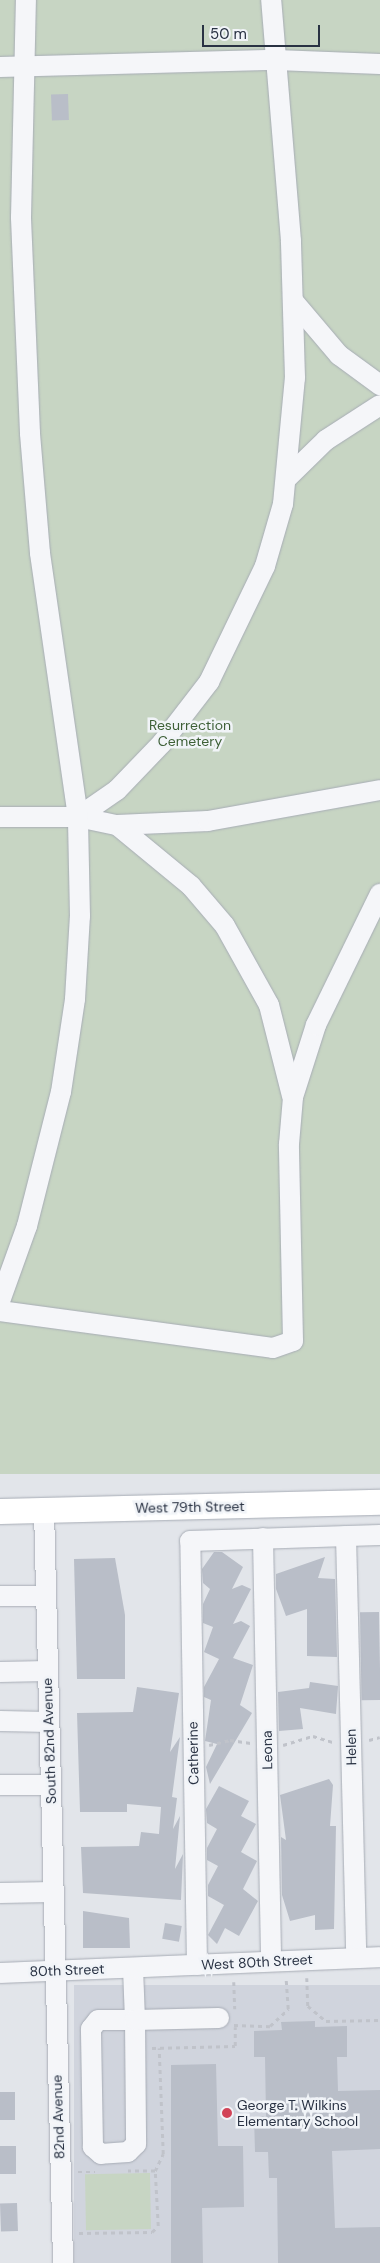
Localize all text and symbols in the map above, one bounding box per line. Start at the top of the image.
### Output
scale bar [205,15,322,47]
text: 50 m [210,24,247,44]
park label: Resurrection Cemetery [149,717,231,750]
street label: West 79th Street [135,1498,245,1516]
street label: South 82nd Avenue [38,1678,60,1804]
street label: Catherine [184,1721,202,1785]
street label: Helen [342,1729,360,1765]
street label: Leona [258,1730,276,1770]
street label: West 80th Street [201,1951,313,1973]
street label: 80th Street [29,1960,105,1980]
street label: 82nd Avenue [48,2075,68,2159]
place label: George T. Wilkins Elementary School [237,2097,358,2130]
marker: George T. Wilkins Elementary School [221,2107,233,2119]

